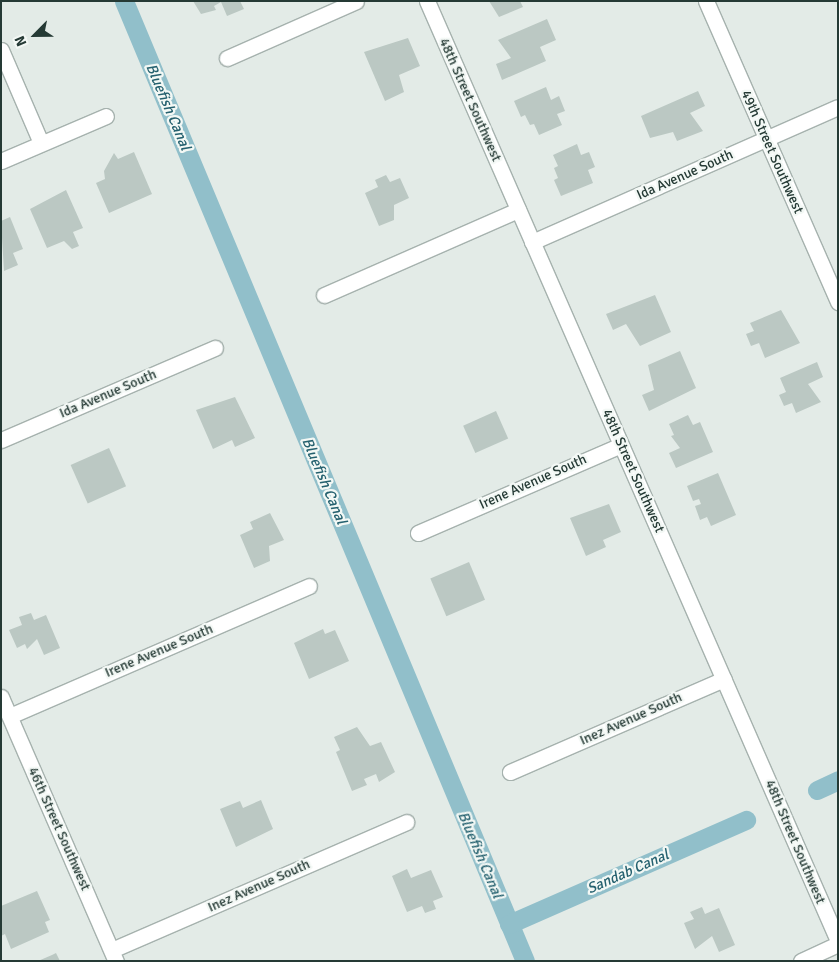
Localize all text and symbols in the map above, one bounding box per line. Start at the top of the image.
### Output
north arrow [10,10,60,60]
text: N [11,33,30,49]
street label: 48th Street Southwest [435,36,505,164]
water label: Bluefish Canal [142,61,194,153]
street label: 49th Street Southwest [737,88,807,216]
street label: Ida Avenue South [634,146,736,204]
street label: Ida Avenue South [57,366,159,422]
street label: 48th Street Southwest [598,407,668,535]
water label: Bluefish Canal [298,435,350,527]
street label: Irene Avenue South [477,451,589,513]
street label: Irene Avenue South [102,621,216,681]
street label: Inez Avenue South [577,689,685,749]
street label: 46th Street Southwest [24,765,94,893]
street label: 48th Street Southwest [761,777,829,907]
water label: Bluefish Canal [454,809,506,901]
water label: Sandab Canal [584,846,672,898]
street label: Inez Avenue South [205,856,313,916]

